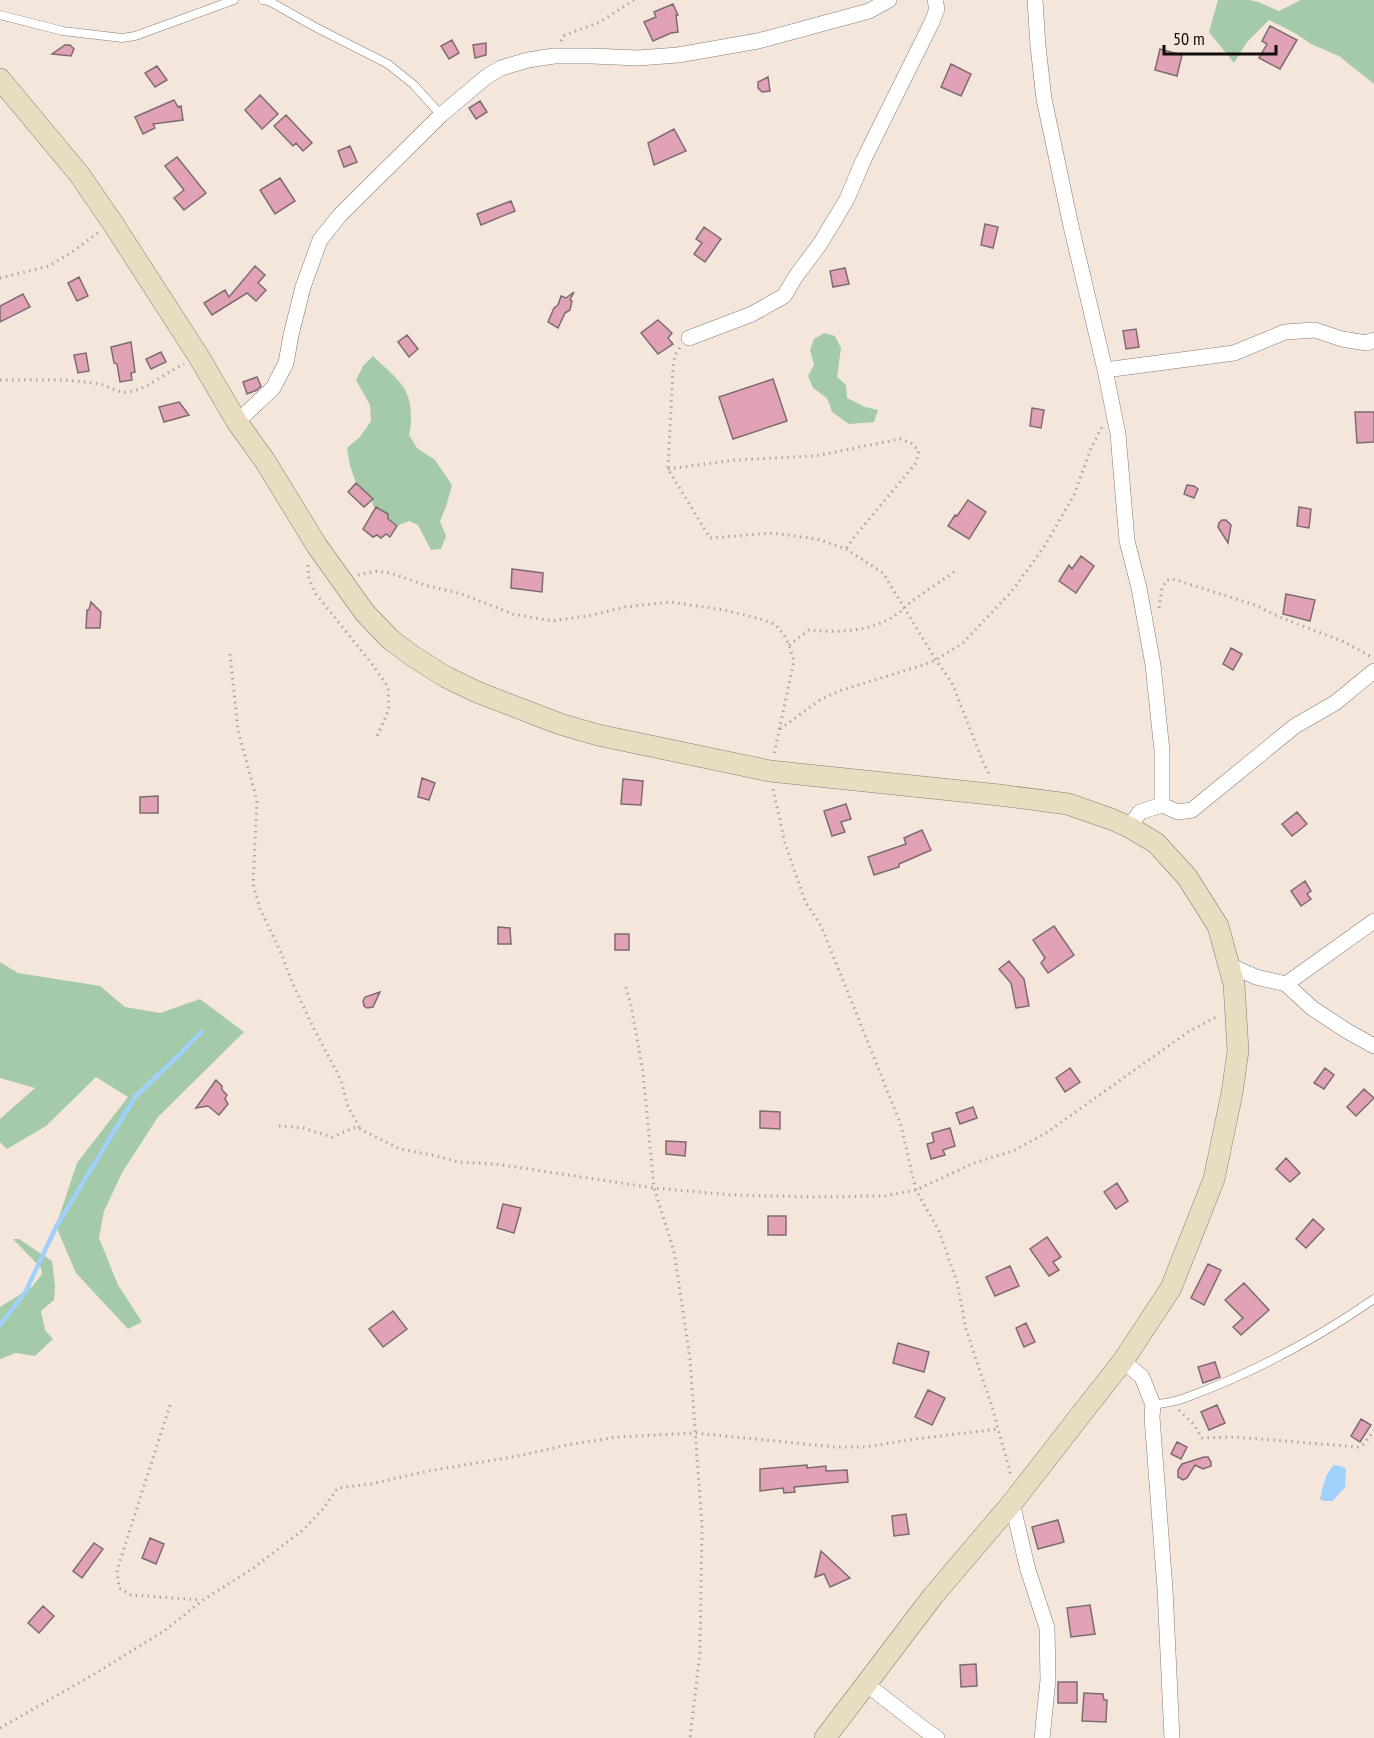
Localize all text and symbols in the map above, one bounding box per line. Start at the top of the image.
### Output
scale bar [1164,18,1276,56]
text: 50 m [1173,27,1205,50]

